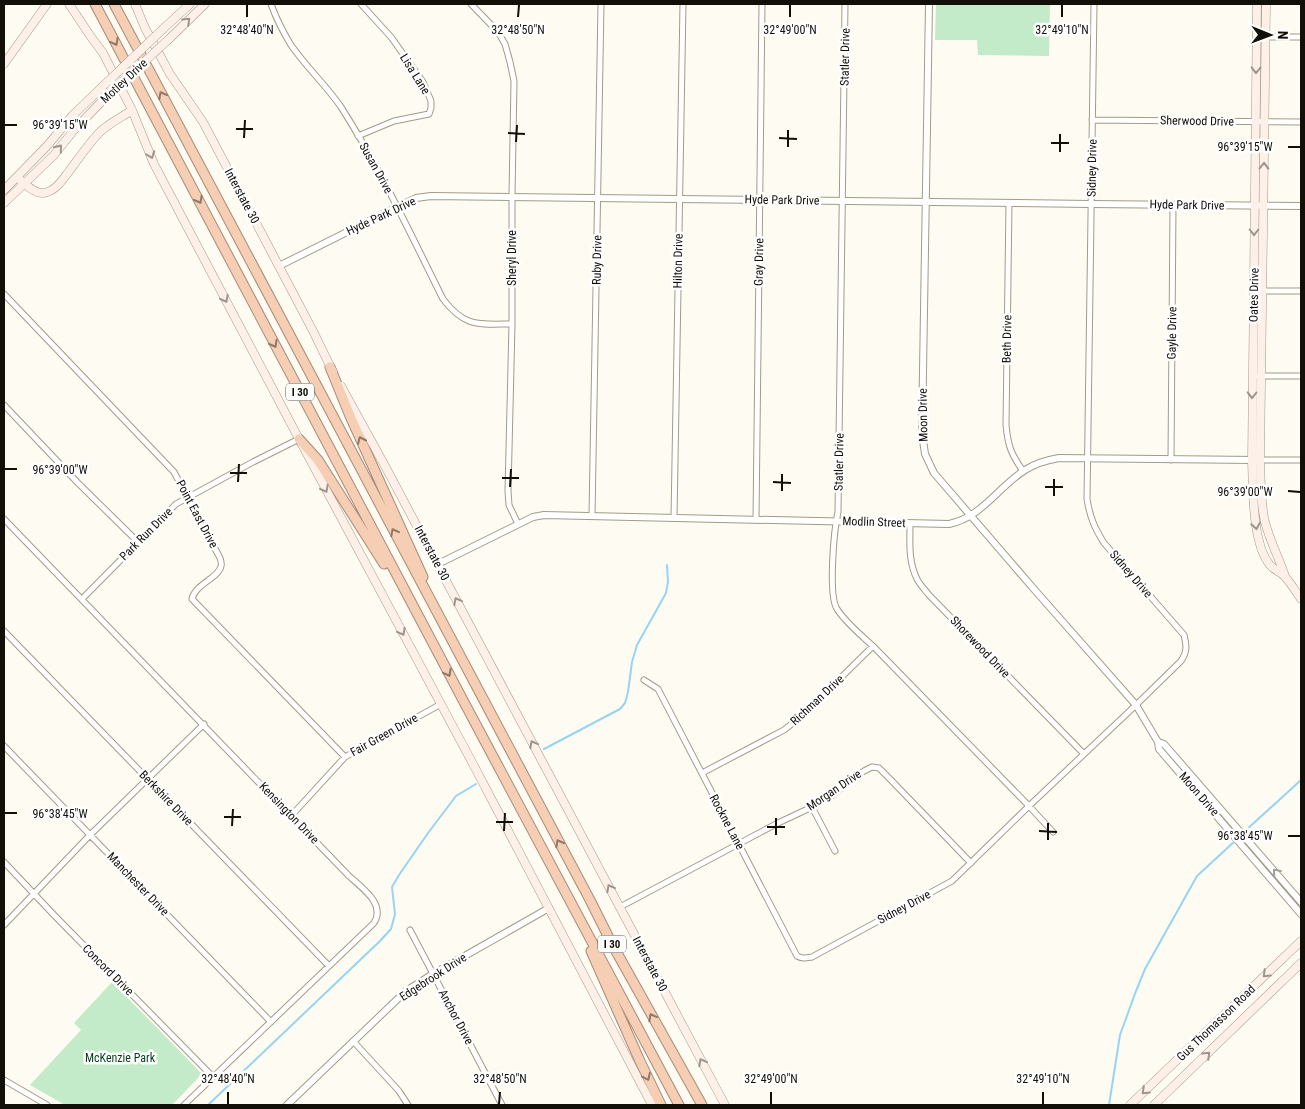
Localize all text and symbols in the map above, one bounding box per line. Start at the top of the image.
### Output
north arrow [1245,10,1295,60]
one-way arrow [181,18,190,27]
text: 32°48'40"N [220,23,274,37]
text: 32°48'50"N [491,23,545,37]
text: 32°49'00"N [763,23,817,37]
text: 32°49'10"N [1035,23,1089,37]
street label: Statler Drive [837,28,853,86]
text: N [1275,31,1291,40]
one-way arrow [109,36,119,45]
street label: Lisa Lane [397,51,433,97]
street label: Motley Drive [98,56,150,106]
one-way arrow [1251,66,1261,74]
one-way arrow [158,91,168,100]
street label: Sherwood Drive [1160,113,1234,129]
text: 96°39'15"W [32,118,88,132]
street label: Sidney Drive [1084,139,1100,197]
street label: Susan Drive [356,140,396,196]
text: 96°39'15"W [1217,140,1273,154]
one-way arrow [54,145,63,154]
one-way arrow [145,150,155,158]
one-way arrow [1259,162,1269,170]
street label: Interstate 30 [222,166,262,226]
street label: Hyde Park Drive [744,192,820,208]
street label: Hyde Park Drive [344,194,418,238]
one-way arrow [193,195,203,204]
street label: Hyde Park Drive [1149,197,1225,213]
one-way arrow [1249,229,1259,237]
street label: Sheryl Drive [505,230,519,286]
street label: Hilton Drive [671,233,685,289]
street label: Ruby Drive [590,235,604,285]
street label: Gray Drive [752,238,766,286]
street label: Oates Drive [1247,267,1261,322]
one-way arrow [219,294,229,303]
street label: Gayle Drive [1165,306,1179,360]
street label: Beth Drive [1000,314,1014,363]
one-way arrow [268,338,278,347]
road number: I 30 [286,384,314,401]
street label: Moon Drive [916,388,930,442]
one-way arrow [1247,391,1258,399]
street label: Statler Drive [831,433,847,491]
one-way arrow [357,436,367,445]
text: 96°39'00"W [32,463,88,477]
street label: Point East Drive [173,478,221,551]
one-way arrow [319,484,329,493]
text: 96°39'00"W [1217,485,1273,499]
street label: Park Run Drive [117,504,176,563]
street label: Modlin Street [842,514,906,530]
one-way arrow [1251,522,1261,531]
street label: Interstate 30 [412,523,452,583]
one-way arrow [390,528,400,537]
street label: Sidney Drive [1107,548,1156,601]
one-way arrow [453,597,463,606]
street label: Shorewood Drive [947,613,1013,681]
one-way arrow [396,627,406,636]
one-way arrow [442,668,452,677]
street label: Richman Drive [787,672,847,728]
street label: Fair Green Drive [348,711,420,759]
one-way arrow [530,741,540,750]
street label: Morgan Drive [804,766,864,813]
street label: Berkshire Drive [136,768,196,829]
street label: Moon Drive [1176,769,1222,819]
street label: Kensington Drive [256,779,322,847]
street label: Rockne Lane [707,792,748,852]
text: 96°38'45"W [32,807,88,821]
text: 96°38'45"W [1217,829,1273,843]
one-way arrow [555,839,565,848]
street label: Manchester Drive [104,849,172,919]
one-way arrow [1272,869,1281,878]
one-way arrow [606,884,616,893]
street label: Sidney Drive [875,887,933,927]
street label: Interstate 30 [630,934,670,994]
road number: I 30 [598,936,626,952]
street label: Concord Drive [80,942,137,999]
street label: Edgebrook Drive [397,950,469,1004]
one-way arrow [1263,968,1272,977]
street label: Gus Thomasson Road [1174,982,1258,1064]
street label: Anchor Drive [436,987,477,1047]
one-way arrow [648,1013,658,1022]
park label: McKenzie Park [85,1051,156,1065]
one-way arrow [1201,1051,1210,1060]
one-way arrow [699,1059,709,1068]
one-way arrow [641,1071,651,1080]
text: 32°48'40"N [201,1072,255,1086]
text: 32°48'50"N [473,1072,527,1086]
text: 32°49'00"N [744,1072,798,1086]
text: 32°49'10"N [1016,1072,1070,1086]
one-way arrow [1142,1085,1151,1094]

